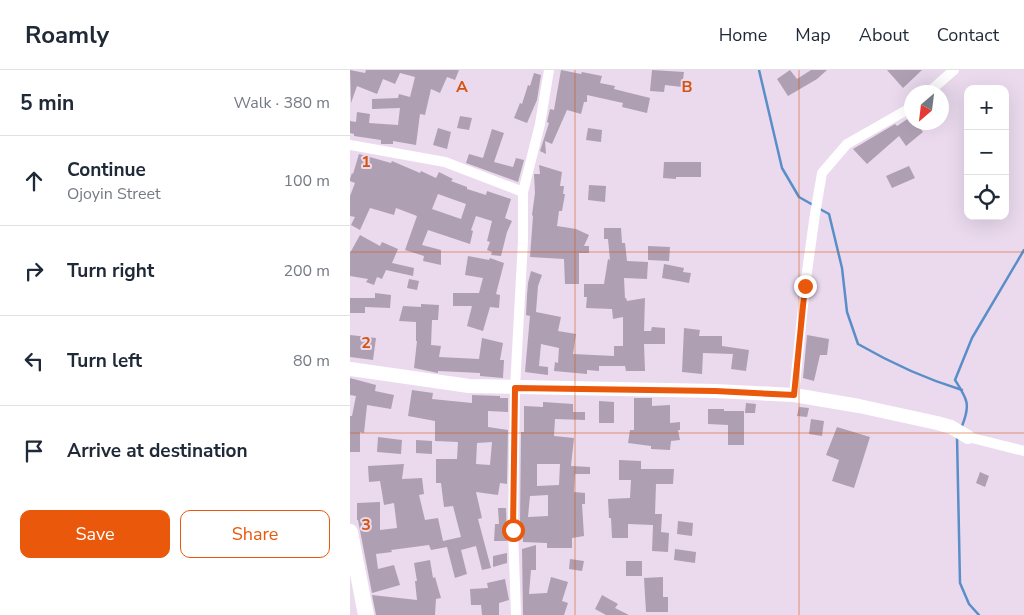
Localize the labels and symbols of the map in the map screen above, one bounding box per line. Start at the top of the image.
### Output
text: A [456,76,468,98]
text: B [681,76,693,98]
north arrow [904,85,949,130]
text: 1 [361,151,371,173]
route end [794,275,817,298]
text: 2 [361,332,371,354]
text: 3 [361,514,371,536]
route start [502,519,525,542]

